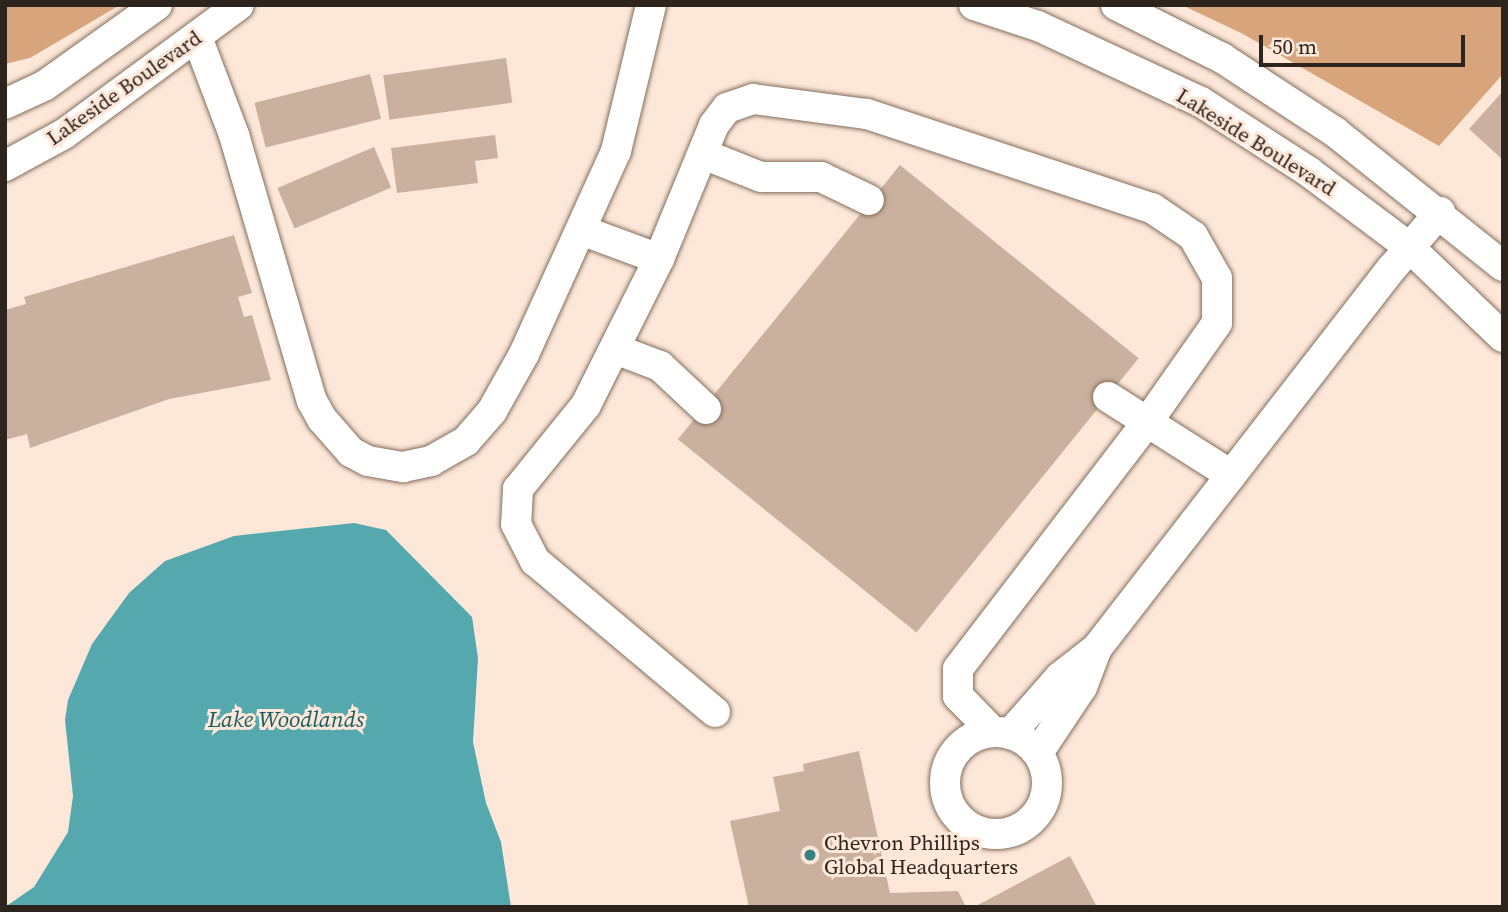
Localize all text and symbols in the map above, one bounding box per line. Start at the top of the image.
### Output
scale bar [1263,21,1470,65]
street label: Lakeside Boulevard [42,25,206,151]
text: 50 m [1272,32,1317,61]
street label: Lakeside Boulevard [1172,83,1340,201]
water label: Lake Woodlands [208,705,364,733]
place label: Chevron Phillips Global Headquarters [824,830,1018,880]
marker: Chevron Phillips Global Headquarters [802,847,818,863]

